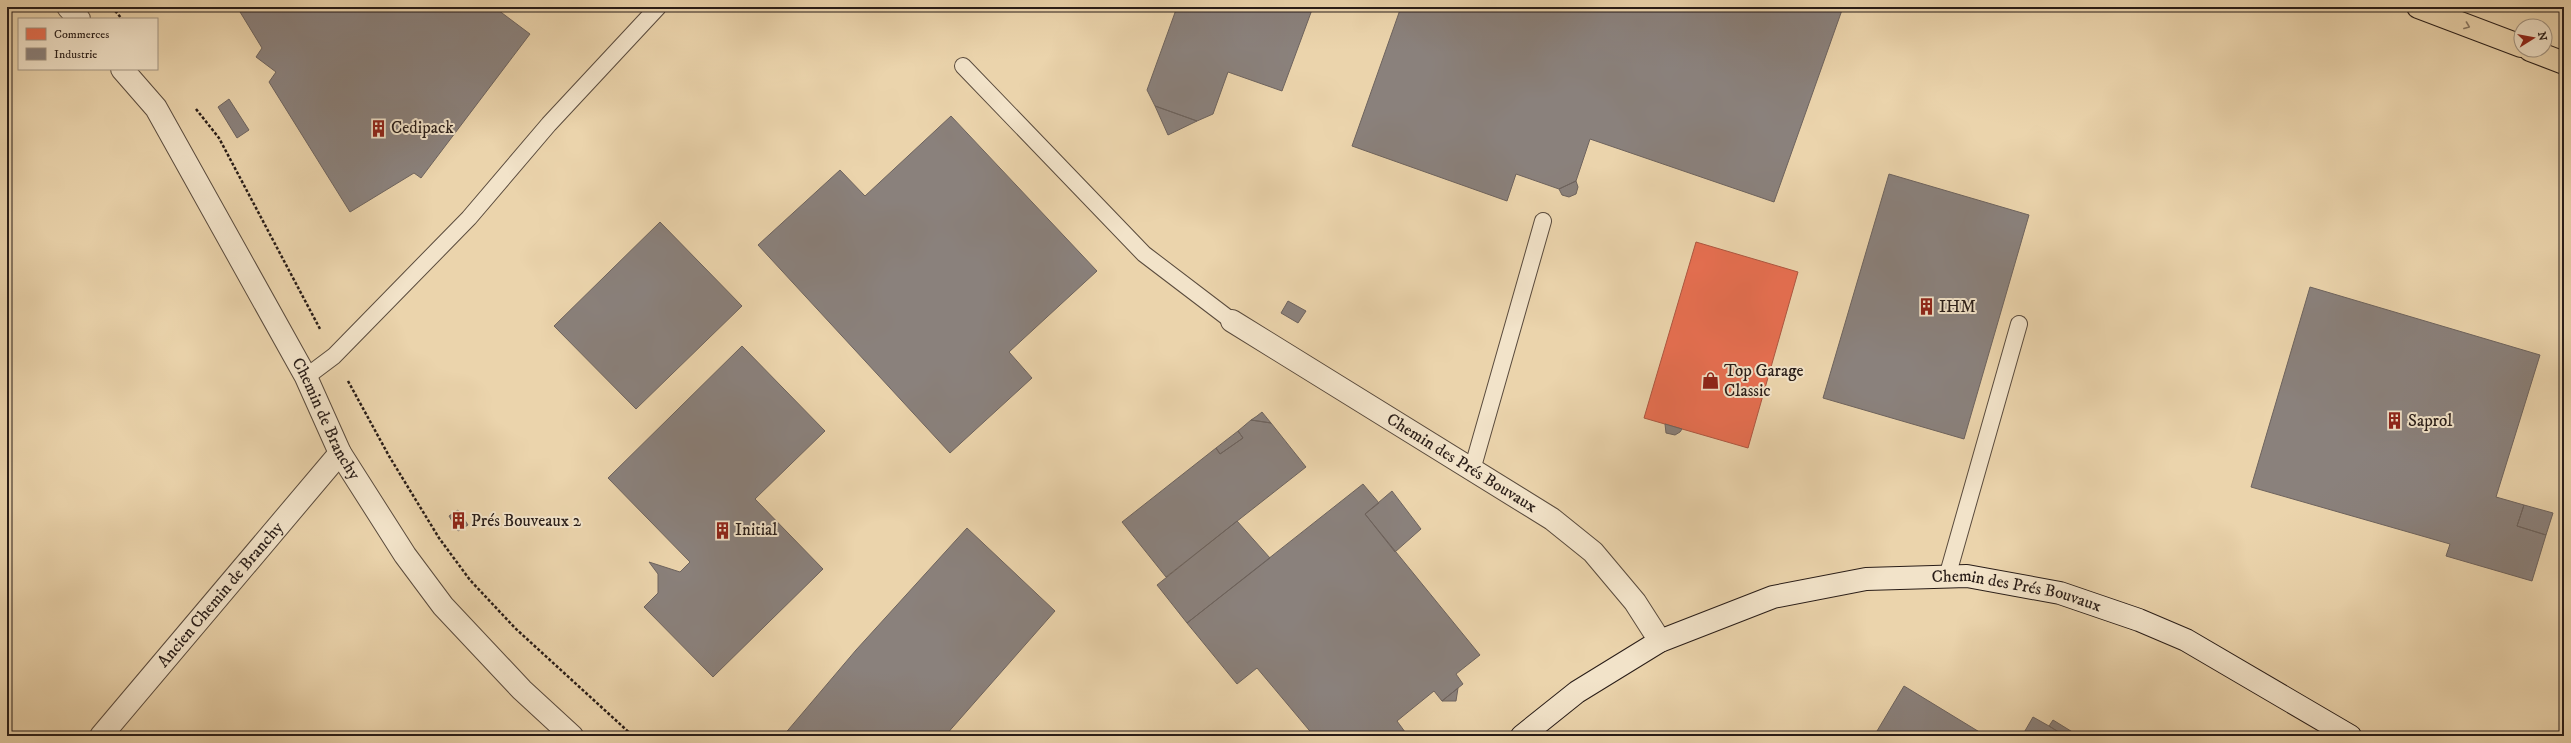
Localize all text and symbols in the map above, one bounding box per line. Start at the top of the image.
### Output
legend [18,18,158,70]
north arrow [2513,18,2553,58]
one-way arrow [2464,21,2471,29]
text: Commerces [54,27,109,42]
text: N [2534,31,2550,42]
text: Industrie [54,47,97,62]
place label: Cedipack [391,117,454,139]
building icon: Cedipack [368,118,388,138]
place label: IHM [1939,296,1976,318]
building icon: IHM [1916,297,1936,317]
street label: Chemin de Branchy [286,354,366,485]
place label: Top Garage Classic [1724,360,1803,402]
shop icon: Top Garage Classic [1701,371,1721,391]
street label: Chemin des Prés Bouvaux [1382,408,1541,518]
place label: Saprol [2408,410,2452,432]
building icon: Saprol [2385,411,2405,431]
place label: Prés Bouveaux 2 [471,510,582,532]
building icon: Prés Bouveaux 2 [448,511,468,531]
street label: Ancien Chemin de Branchy [152,516,289,672]
place label: Initial [735,519,777,541]
building icon: Initial [712,520,732,540]
street label: Chemin des Prés Bouvaux [1931,565,2105,618]

